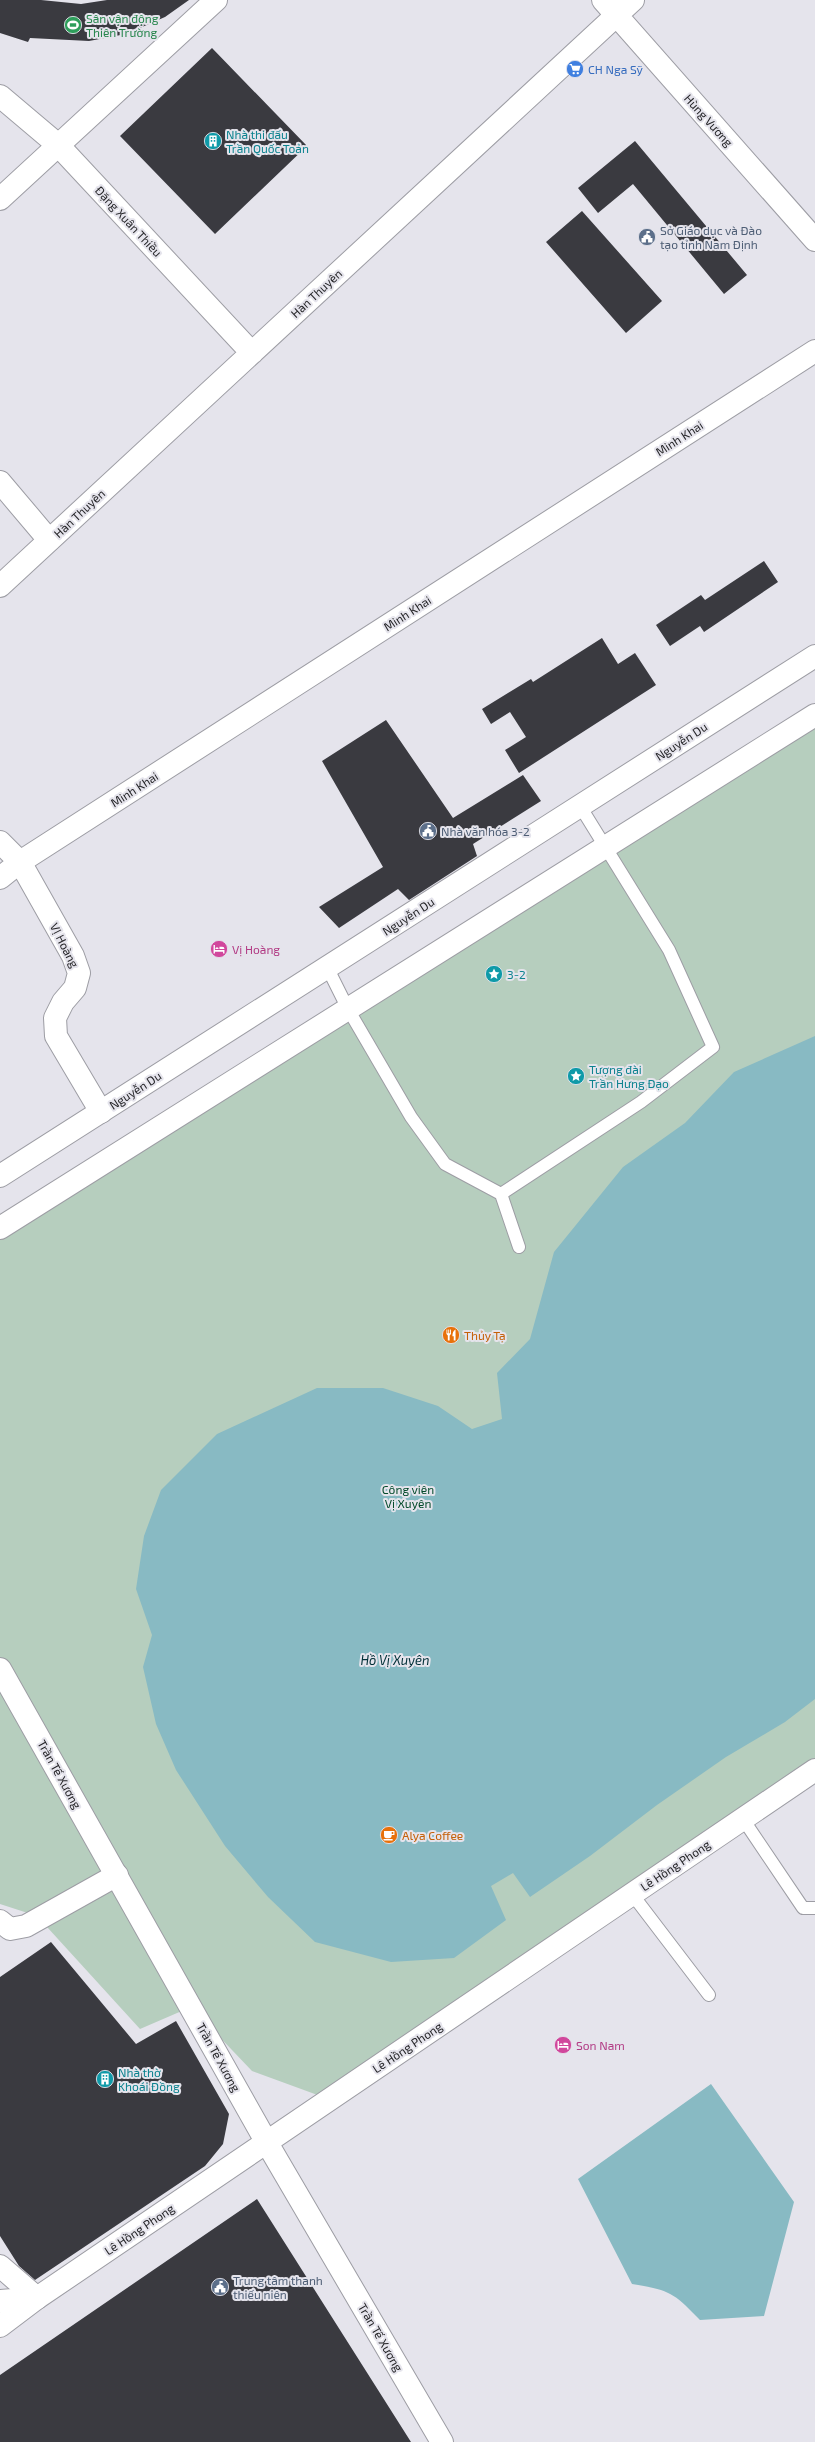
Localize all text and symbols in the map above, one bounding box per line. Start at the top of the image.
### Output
place label: Sân vận động Thiên Trường [86,11,159,39]
sports icon: Sân vận động Thiên Trường [63,15,83,35]
supermarket icon: CH Nga Sỹ [565,59,585,79]
place label: CH Nga Sỹ [588,62,644,76]
street label: Hùng Vương [682,91,736,149]
place label: Nhà thi đấu Trần Quốc Toản [226,127,309,156]
building icon: Nhà thi đấu Trần Quốc Toản [203,131,223,151]
street label: Đặng Xuân Thiều [92,183,165,260]
place label: Sở Giáo dục và Đào tạo tỉnh Nam Định [660,223,762,252]
public building icon: Sở Giáo dục và Đào tạo tỉnh Nam Định [637,227,657,247]
street label: Hàn Thuyên [288,266,344,320]
street label: Minh Khai [653,417,705,459]
street label: Hàn Thuyên [51,486,107,540]
street label: Minh Khai [381,592,433,634]
street label: Nguyễn Du [652,719,710,763]
street label: Minh Khai [108,768,160,810]
public building icon: Nhà văn hóa 3-2 [418,821,438,841]
place label: Nhà văn hóa 3-2 [441,824,530,838]
street label: Nguyễn Du [379,894,437,938]
street label: VỊ Hoàng [47,920,82,970]
hotel icon: Vị Hoàng [209,939,229,959]
place label: Vị Hoàng [232,942,280,957]
place icon: 3-2 [484,964,504,984]
place label: 3-2 [507,967,526,981]
place label: Tượng đài Trần Hưng Đạo [589,1062,669,1091]
place icon: Tượng đài Trần Hưng Đạo [566,1066,586,1086]
street label: Nguyễn Du [106,1068,164,1112]
restaurant icon: Thủy Tạ [441,1325,461,1345]
place label: Thủy Tạ [464,1328,506,1343]
park label: Công viên Vị Xuyên [382,1482,434,1511]
water label: Hồ Vị Xuyên [360,1652,430,1668]
street label: Trần Tế Xương [35,1737,85,1811]
cafe icon: Alya Coffee [379,1825,399,1845]
place label: Alya Coffee [402,1828,463,1842]
street label: Lê Hồng Phong [638,1836,713,1893]
street label: Lê Hồng Phong [370,2018,445,2075]
street label: Trần Tế Xương [194,2020,244,2094]
hotel icon: Son Nam [553,2035,573,2055]
place label: Son Nam [576,2038,625,2052]
place label: Nhà thờ Khoái Đồng [118,2065,180,2093]
building icon: Nhà thờ Khoái Đồng [95,2069,115,2089]
street label: Lê Hồng Phong [102,2200,177,2257]
place label: Trung tâm thanh thiếu niên [233,2273,323,2301]
public building icon: Trung tâm thanh thiếu niên [210,2277,230,2297]
street label: Trần Tế Xương [356,2300,406,2374]

